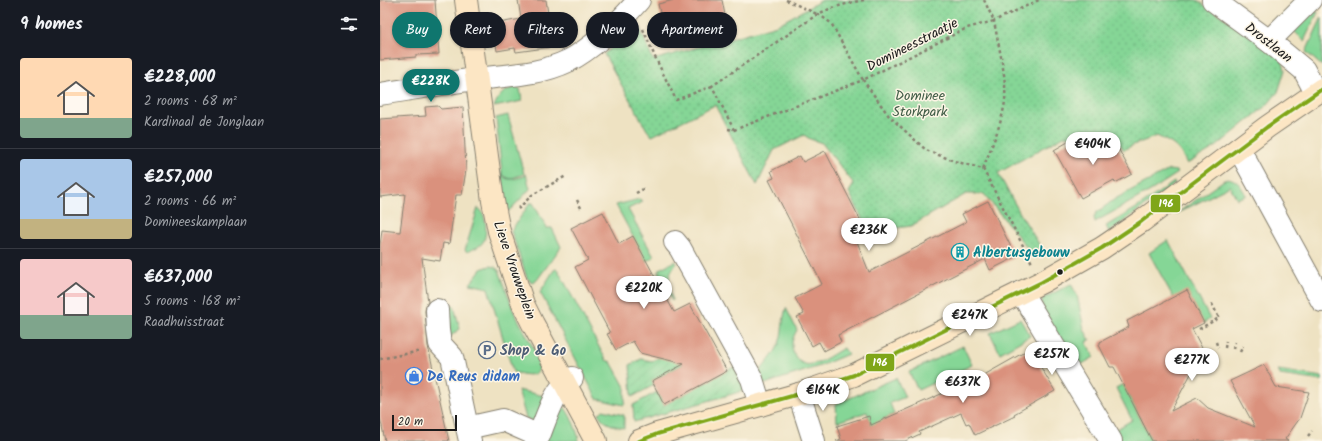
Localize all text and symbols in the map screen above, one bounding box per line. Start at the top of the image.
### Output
text: 9 homes [20,11,83,38]
chip: Buy [392,12,442,48]
chip: Rent [450,12,506,48]
chip: Filters [514,12,578,48]
chip: New [586,12,639,48]
chip: Apartment [647,12,737,48]
street label: Domineesstraatje [863,12,963,77]
icon: filters [338,13,360,35]
street label: Drostlaan [1240,17,1297,69]
text: €228,000 [144,64,215,91]
pin: €228K [403,69,459,103]
text: €228K [412,71,450,92]
icon: home [52,74,100,122]
park label: Dominee Storkpark [893,85,948,123]
text: 2 rooms · 68 m² [144,91,237,112]
text: Kardinaal de Jonglaan [144,112,264,133]
pin: €404K [1065,132,1121,166]
text: €404K [1075,134,1111,155]
text: €257,000 [144,164,212,191]
icon: home [52,175,100,223]
text: 2 rooms · 66 m² [144,191,236,212]
line badge: 196 [1150,194,1181,213]
text: 196 [1159,195,1173,213]
text: Domineeskamplaan [144,212,247,233]
street label: Lieve Vrouweplein [487,218,541,323]
pin: €236K [841,218,897,252]
text: €236K [850,220,888,241]
building icon: Albertusgebouw [950,242,970,262]
place label: Albertusgebouw [973,242,1071,264]
text: €637,000 [144,264,212,291]
unlabelled marker [1055,267,1065,277]
icon: home [52,275,100,323]
pin: €220K [616,276,672,310]
text: €220K [625,278,663,299]
text: 5 rooms · 168 m² [144,291,240,312]
pin: €247K [942,303,998,337]
text: €247K [952,305,988,326]
text: Raadhuisstraat [144,312,224,333]
parking icon: Shop & Go [477,340,497,360]
place label: Shop & Go [500,340,567,362]
pin: €257K [1024,342,1080,376]
text: €257K [1034,344,1070,365]
pin: €277K [1164,348,1220,382]
text: €277K [1174,350,1210,371]
line badge: 196 [865,353,895,372]
text: 196 [873,354,887,372]
shop icon: De Reus didam [404,366,424,386]
place label: De Reus didam [427,366,520,388]
pin: €637K [935,370,991,404]
text: €637K [945,372,981,393]
pin: €164K [795,378,851,412]
text: €164K [806,380,840,401]
scale bar [392,413,457,432]
text: 20 m [398,413,423,431]

